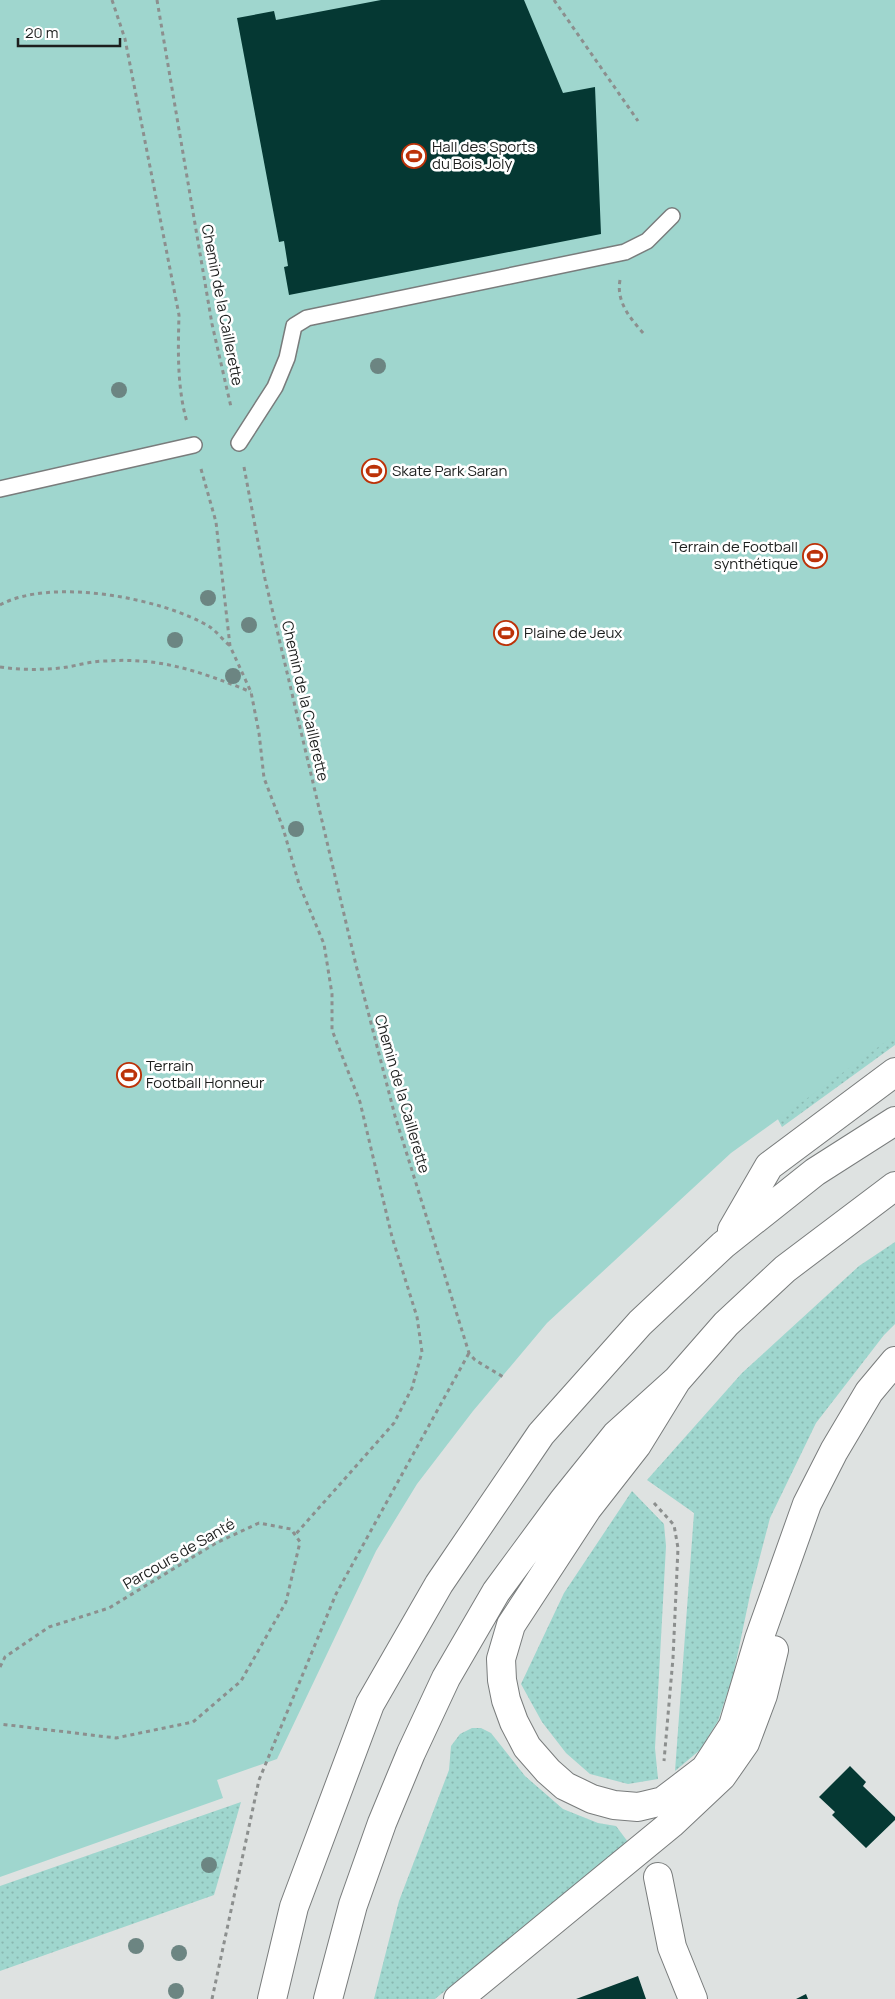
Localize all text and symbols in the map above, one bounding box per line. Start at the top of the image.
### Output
scale bar [18,15,120,47]
text: 20 m [25,22,58,43]
place label: Hall des Sports du Bois Joly [432,136,536,174]
sports icon: Hall des Sports du Bois Joly [401,143,427,169]
street label: Chemin de la Caillerette [197,222,248,388]
sports icon: Skate Park Saran [361,458,387,484]
place label: Skate Park Saran [392,460,507,481]
place label: Terrain de Football synthétique [671,536,798,574]
sports icon: Terrain de Football synthétique [802,543,828,569]
street label: Chemin de la Caillerette [277,619,334,783]
sports icon: Plaine de Jeux [493,620,519,646]
place label: Plaine de Jeux [524,622,622,643]
street label: Chemin de la Caillerette [370,1012,435,1176]
place label: Terrain Football Honneur [146,1055,265,1093]
sports icon: Terrain Football Honneur [116,1062,142,1088]
street label: Parcours de Santé [119,1513,239,1594]

